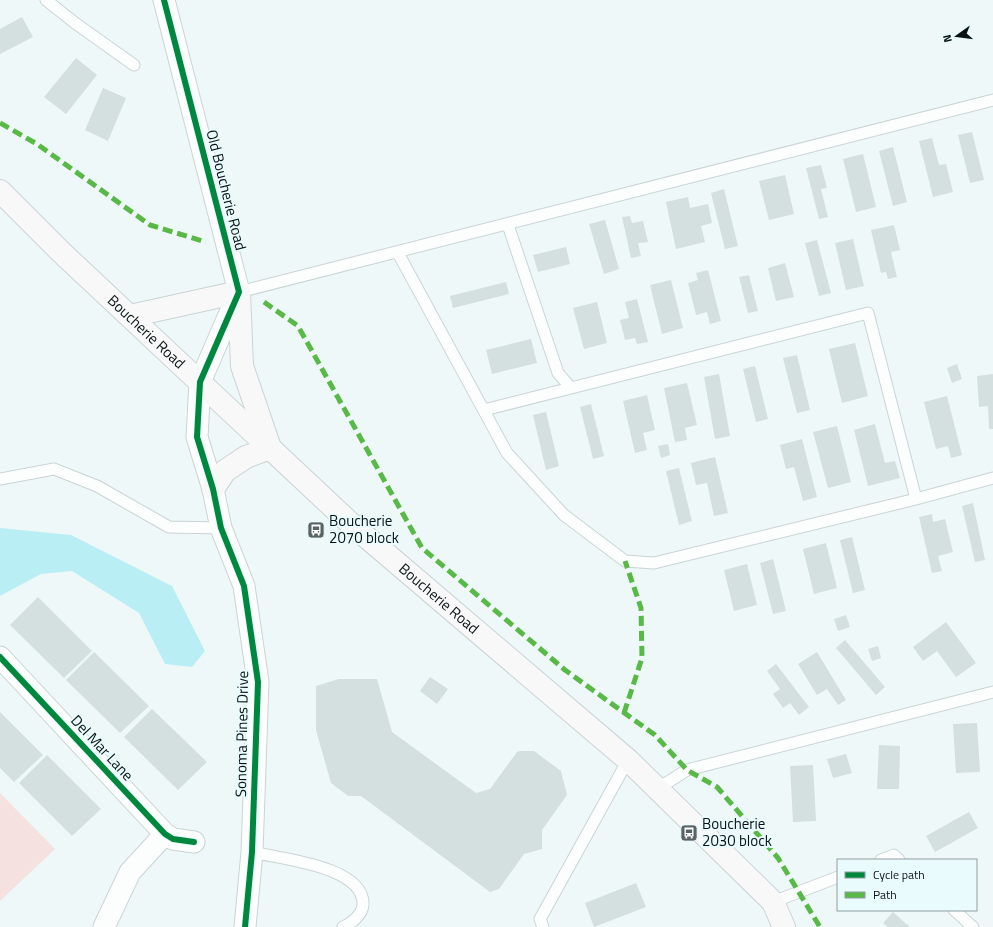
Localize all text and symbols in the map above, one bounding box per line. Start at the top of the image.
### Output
north arrow [937,16,977,56]
text: N [939,33,956,44]
street label: Old Boucherie Road [200,127,253,253]
street label: Boucherie Road [102,289,191,374]
place label: Boucherie 2070 block [329,509,399,549]
bus stop icon: Boucherie 2070 block [306,520,326,540]
street label: Boucherie Road [394,557,484,639]
street label: Sonoma Pines Drive [229,671,254,797]
street label: Del Mar Lane [66,709,139,786]
place label: Boucherie 2030 block [702,812,772,852]
bus stop icon: Boucherie 2030 block [679,823,699,843]
legend [837,859,977,911]
text: Cycle path [873,865,925,884]
text: Path [873,885,897,904]

